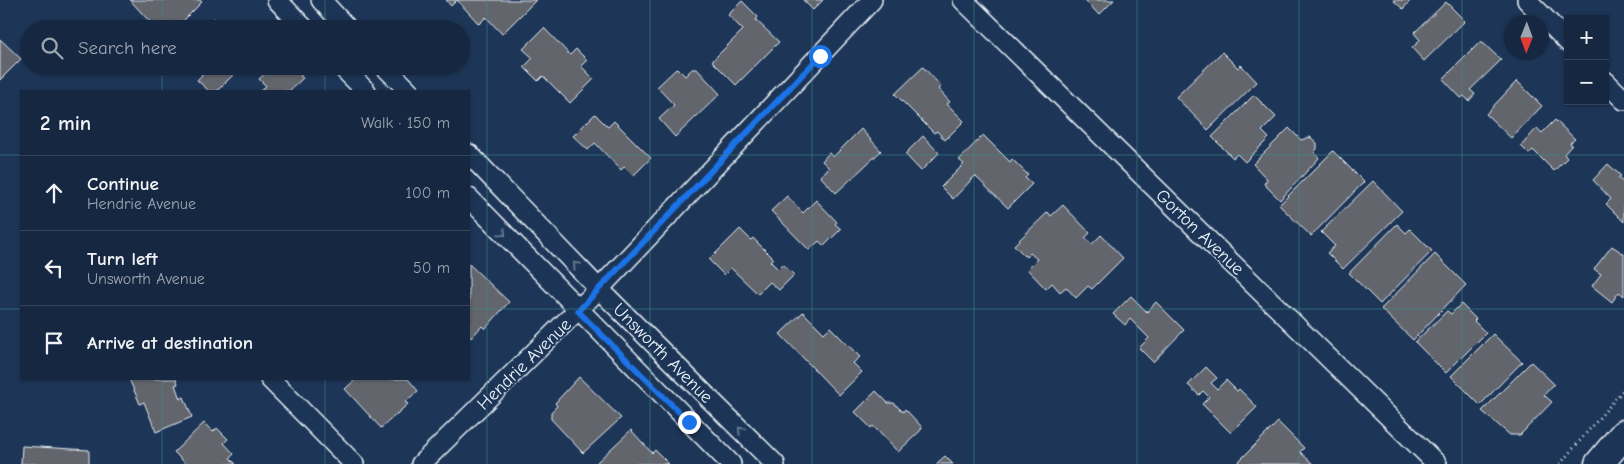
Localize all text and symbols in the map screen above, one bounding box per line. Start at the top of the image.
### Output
north arrow [1504,15,1549,60]
map controls [1564,15,1609,105]
button: + [1564,15,1609,60]
search box [20,20,470,75]
icon: search [38,34,66,62]
text: Search here [78,37,177,59]
route start [809,45,832,68]
button: − [1564,60,1609,105]
text: 2 min [40,111,91,135]
text: Walk · 150 m [361,114,450,132]
text: Continue [87,173,159,195]
icon: ahead [40,179,68,207]
text: 100 m [406,184,450,202]
street label: Gorton Avenue [1151,185,1248,280]
text: Hendrie Avenue [87,195,196,213]
one-way arrow [497,227,506,236]
text: Turn left [87,248,158,270]
icon: left [40,254,68,282]
text: 50 m [413,259,450,277]
one-way arrow [573,262,582,271]
text: Unsworth Avenue [87,270,205,288]
street label: Unsworth Avenue [608,299,717,408]
street label: Hendrie Avenue [473,314,576,414]
icon: arrive [40,329,68,357]
text: Arrive at destination [87,332,253,354]
route end [678,411,701,434]
one-way arrow [738,426,747,435]

